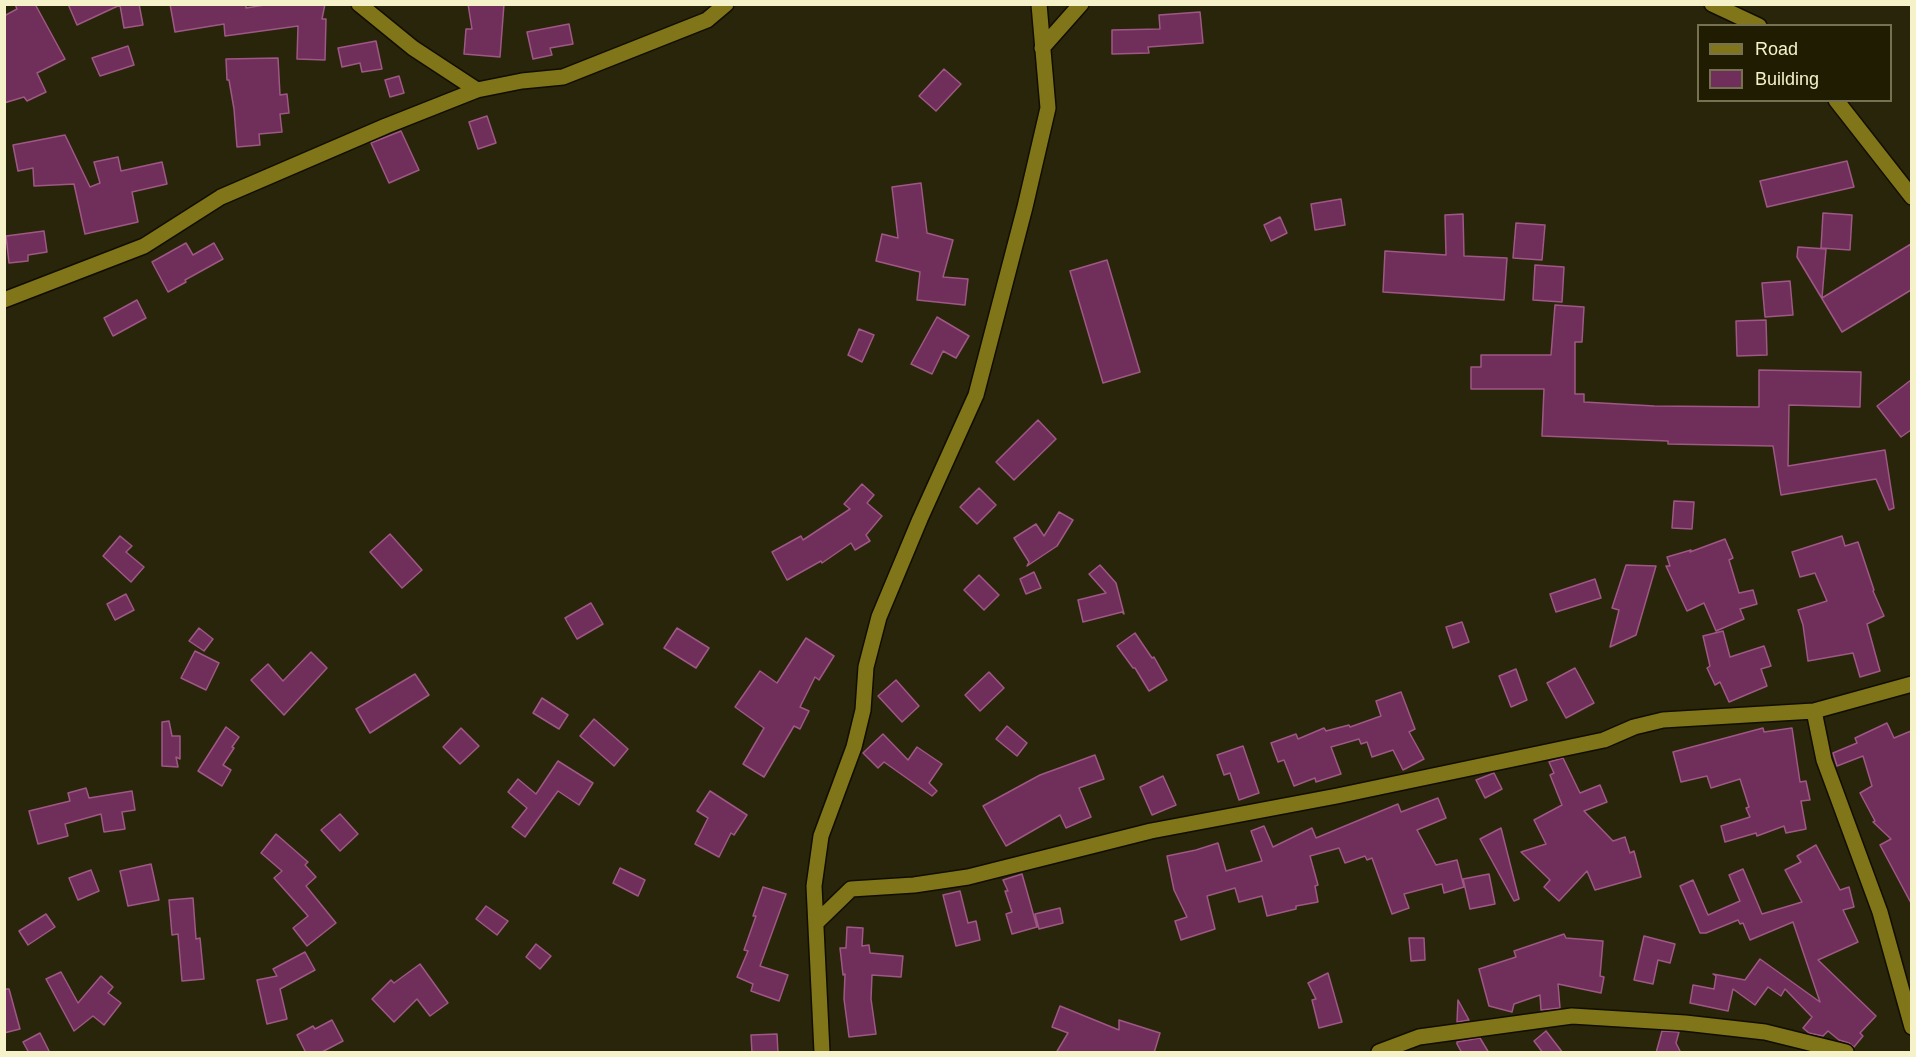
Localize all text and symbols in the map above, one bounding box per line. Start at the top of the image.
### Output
legend [1697,24,1892,102]
text: Road [1755,39,1798,59]
text: Building [1755,69,1819,89]

